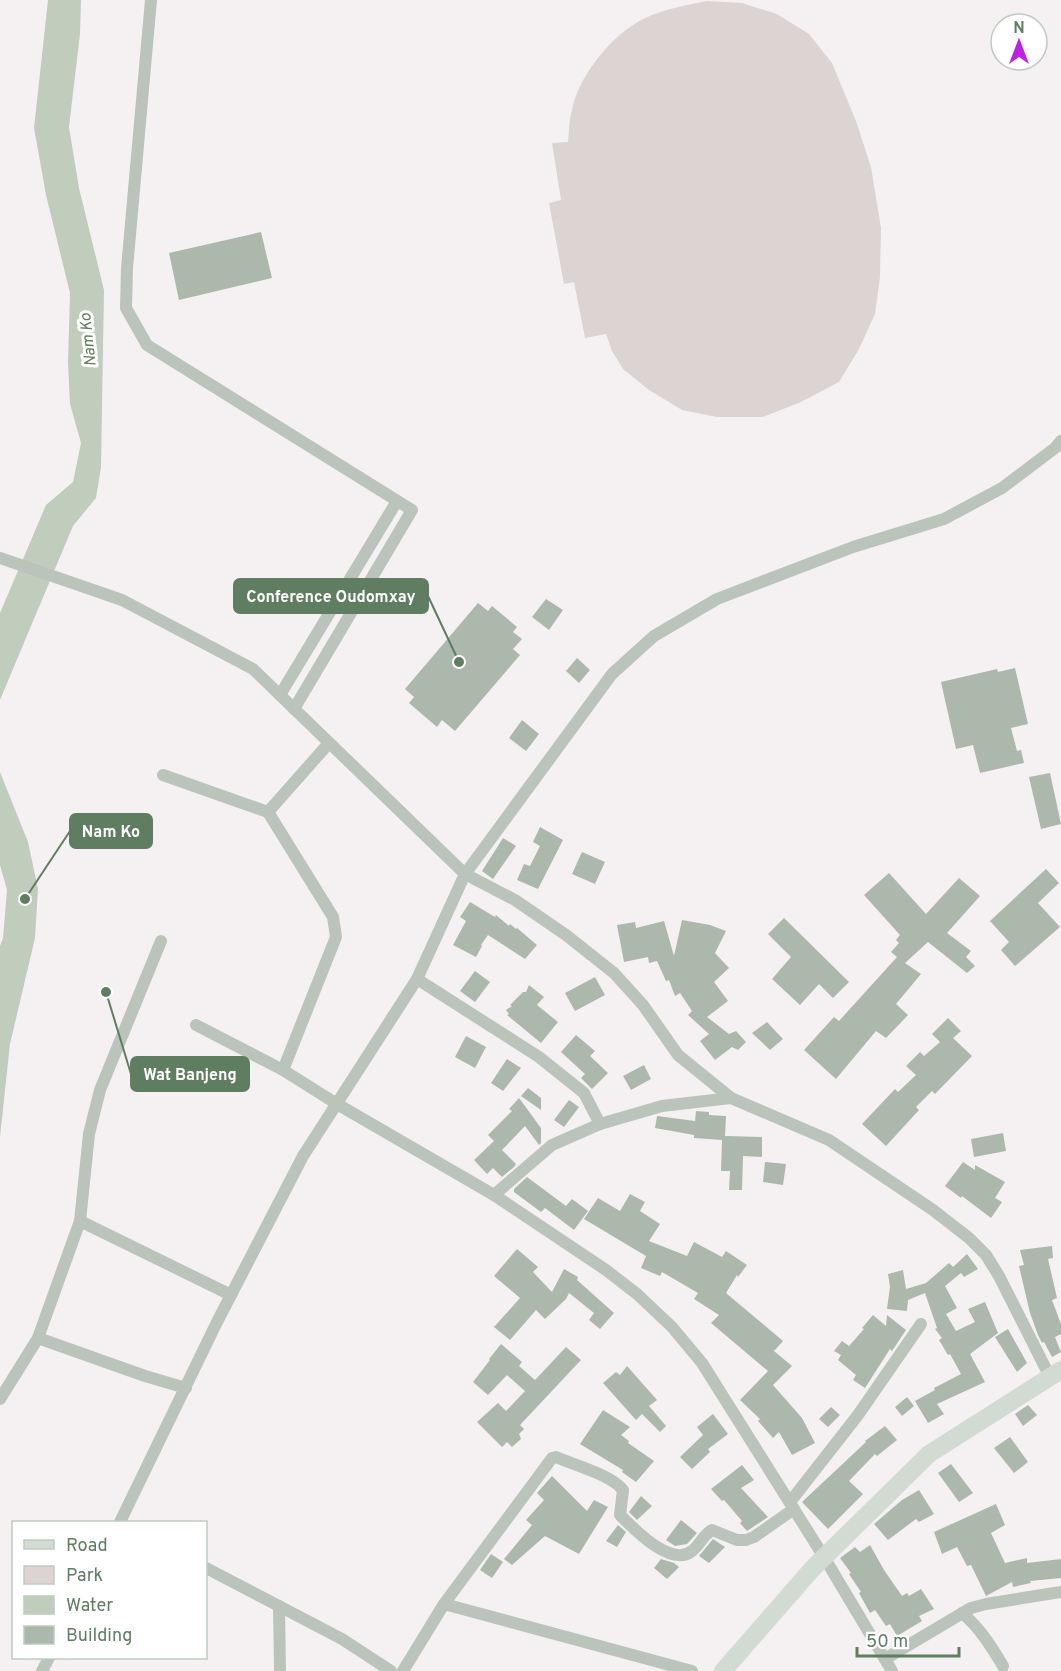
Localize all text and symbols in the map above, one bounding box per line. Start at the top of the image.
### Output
north arrow [989,12,1049,72]
text: N [1013,19,1025,39]
water label: Nam Ko [76,312,102,367]
callout: Conference Oudomxay [234,579,428,613]
text: Conference Oudomxay [246,588,416,608]
callout: Nam Ko [70,814,152,848]
text: Nam Ko [82,823,140,843]
callout: Wat Banjeng [131,1057,249,1091]
text: Wat Banjeng [143,1066,237,1086]
legend [12,1521,207,1659]
text: Road [66,1535,108,1558]
text: Park [66,1565,103,1588]
text: Water [66,1595,113,1618]
scale bar [857,1620,959,1658]
text: Building [66,1625,132,1648]
text: 50 m [866,1631,908,1654]

